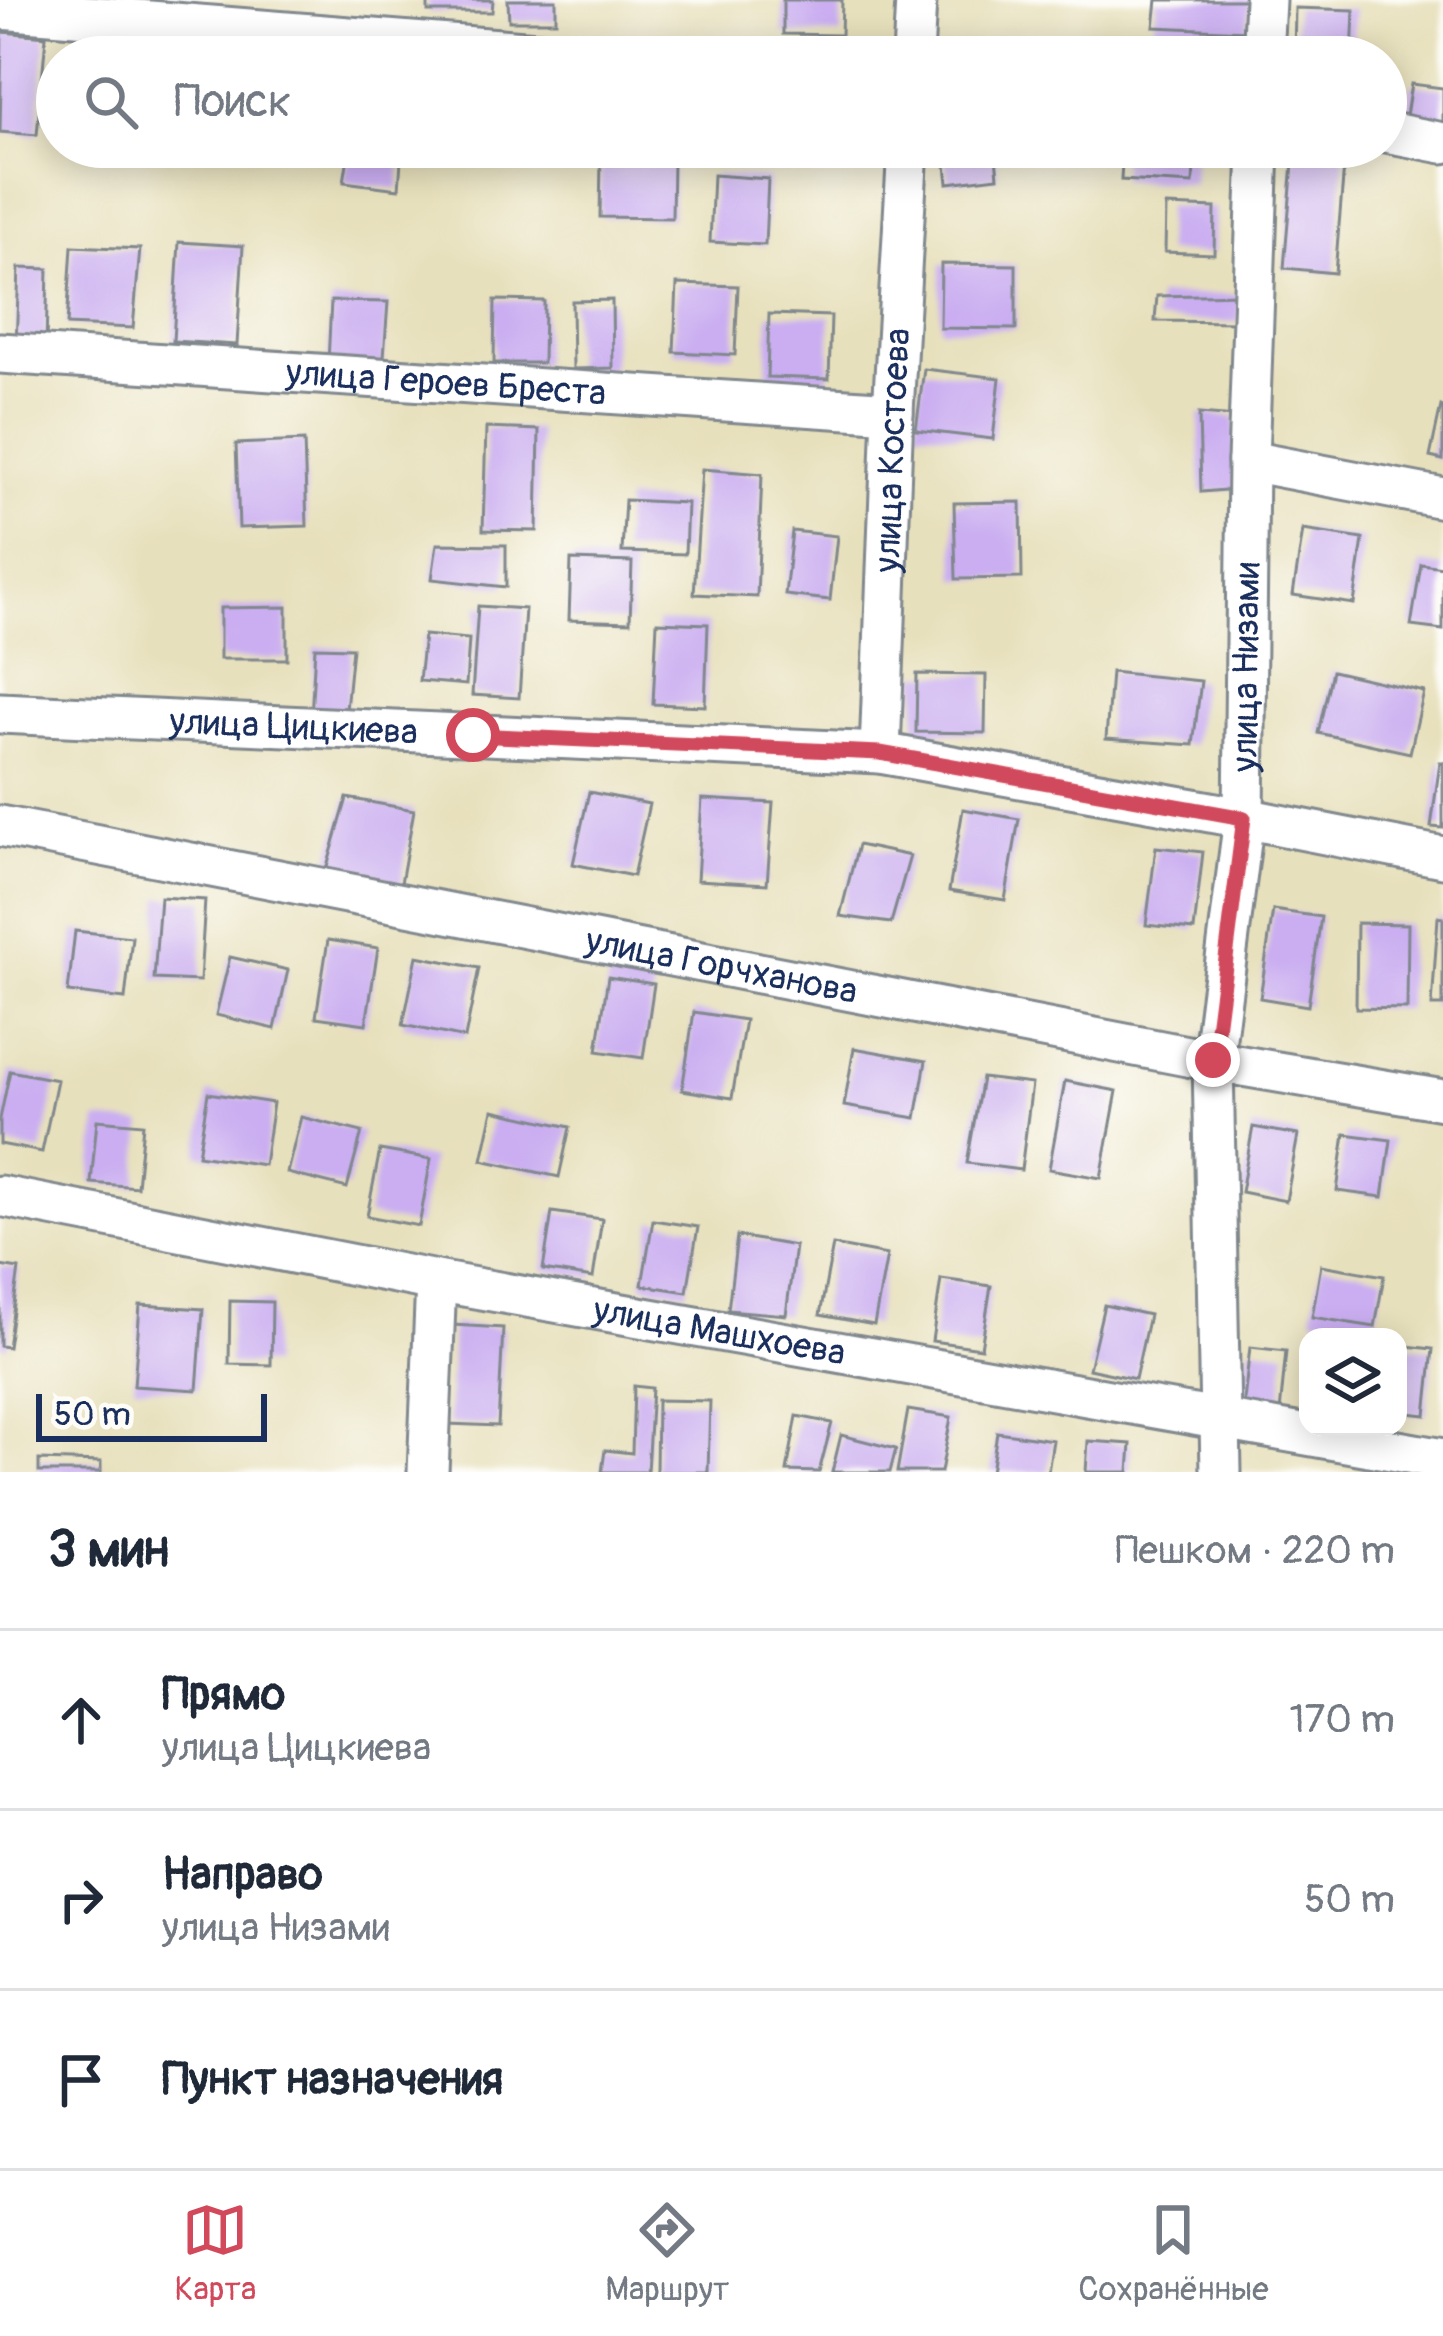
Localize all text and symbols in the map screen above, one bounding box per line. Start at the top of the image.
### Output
search box [36,36,1407,168]
icon: search [78,69,144,135]
text: Поиск [174,74,291,130]
street label: улица Костоева [864,327,920,574]
street label: улица Героев Бреста [283,349,608,415]
street label: улица Низами [1222,562,1269,773]
street label: улица Цицкиева [168,698,419,754]
route start [446,708,500,762]
street label: улица Горчханова [581,917,861,1014]
route end [1186,1033,1240,1087]
street label: улица Машхоева [589,1287,849,1375]
map controls [1299,1328,1407,1436]
button: layers [1299,1328,1407,1436]
scale bar [36,1388,267,1441]
text: 50 m [54,1394,131,1435]
text: 3 мин [48,1518,169,1582]
text: Пешком · 220 m [1115,1526,1395,1575]
text: Прямо [162,1667,285,1723]
icon: ahead [48,1687,114,1753]
text: 170 m [1289,1695,1395,1744]
text: улица Цицкиева [162,1723,431,1772]
text: Направо [162,1847,323,1903]
icon: right [48,1867,114,1933]
text: 50 m [1304,1875,1395,1924]
text: улица Низами [162,1903,390,1952]
icon: arrive [48,2047,114,2113]
text: Пункт назначения [162,2052,503,2108]
tab: Карта [174,2197,256,2310]
tab: Маршрут [605,2197,729,2310]
tab: Сохранённые [1078,2197,1269,2310]

